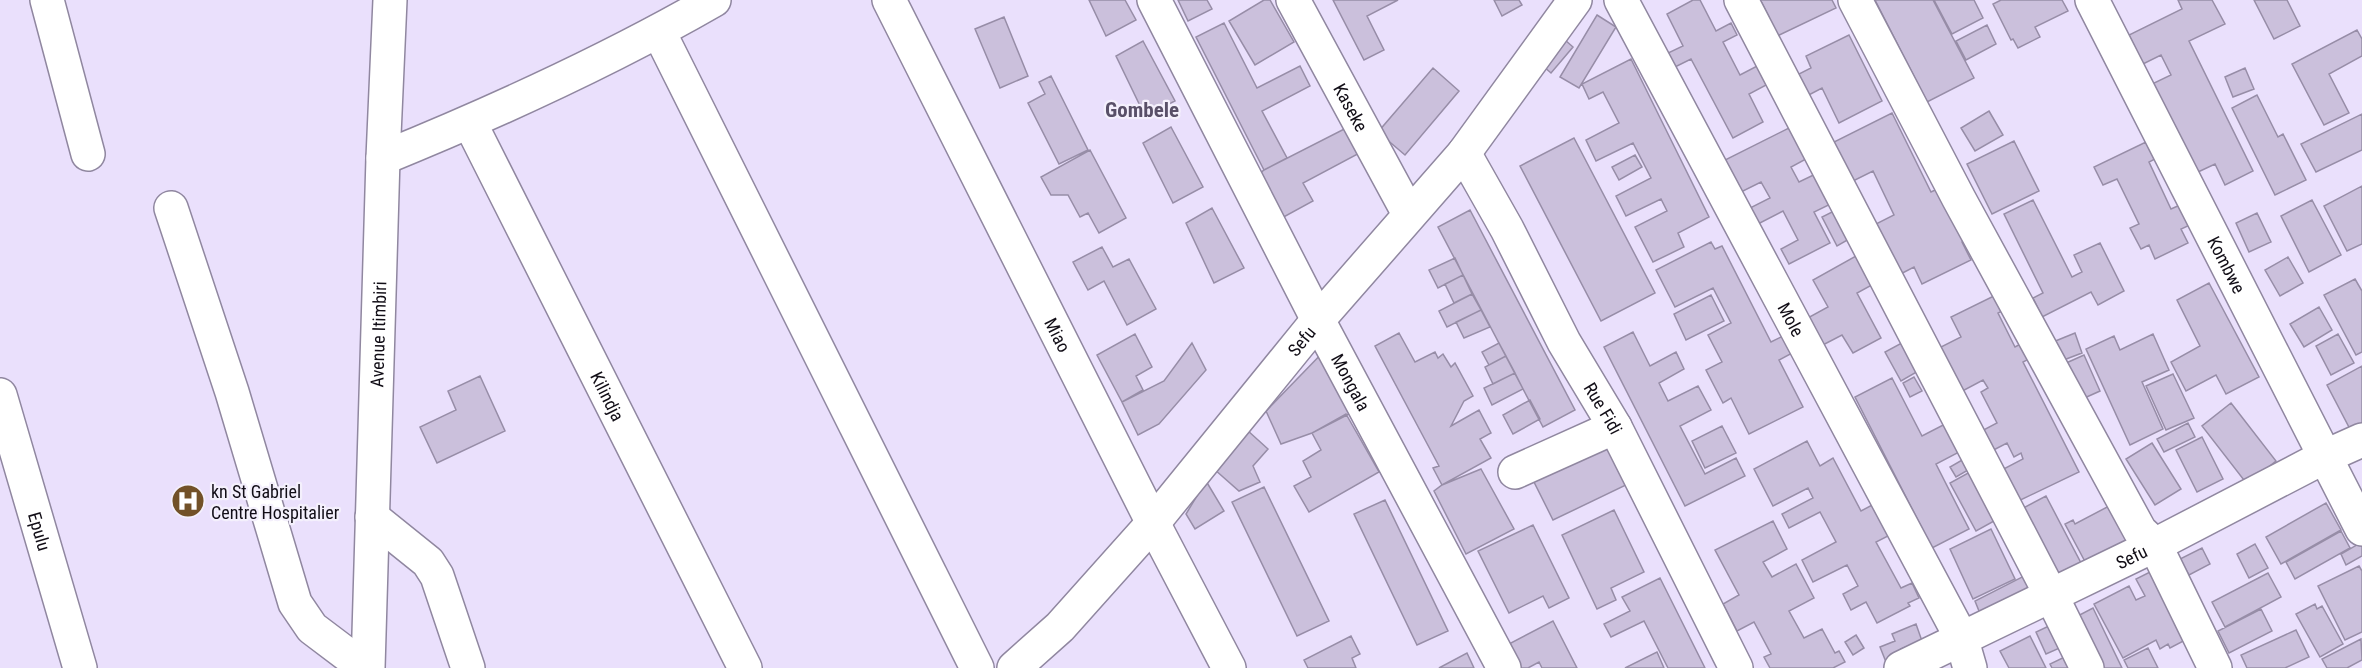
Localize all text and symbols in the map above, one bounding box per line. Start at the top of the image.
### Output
street label: Kaseke [1330,80,1373,135]
district label: Gombele [1105,98,1179,122]
street label: Kombwe [2204,232,2250,297]
street label: Avenue Itimbiri [366,281,390,388]
street label: Mole [1774,299,1809,340]
street label: Miao [1041,314,1075,355]
street label: Sefu [1283,322,1319,360]
street label: Mongala [1327,350,1375,414]
street label: Kilindja [587,368,629,424]
street label: Rue Fidi [1580,378,1627,437]
place label: kn St Gabriel Centre Hospitalier [211,481,340,523]
hospital icon: kn St Gabriel Centre Hospitalier [170,483,206,519]
street label: Epulu [24,509,56,553]
street label: Sefu [2112,540,2150,573]

